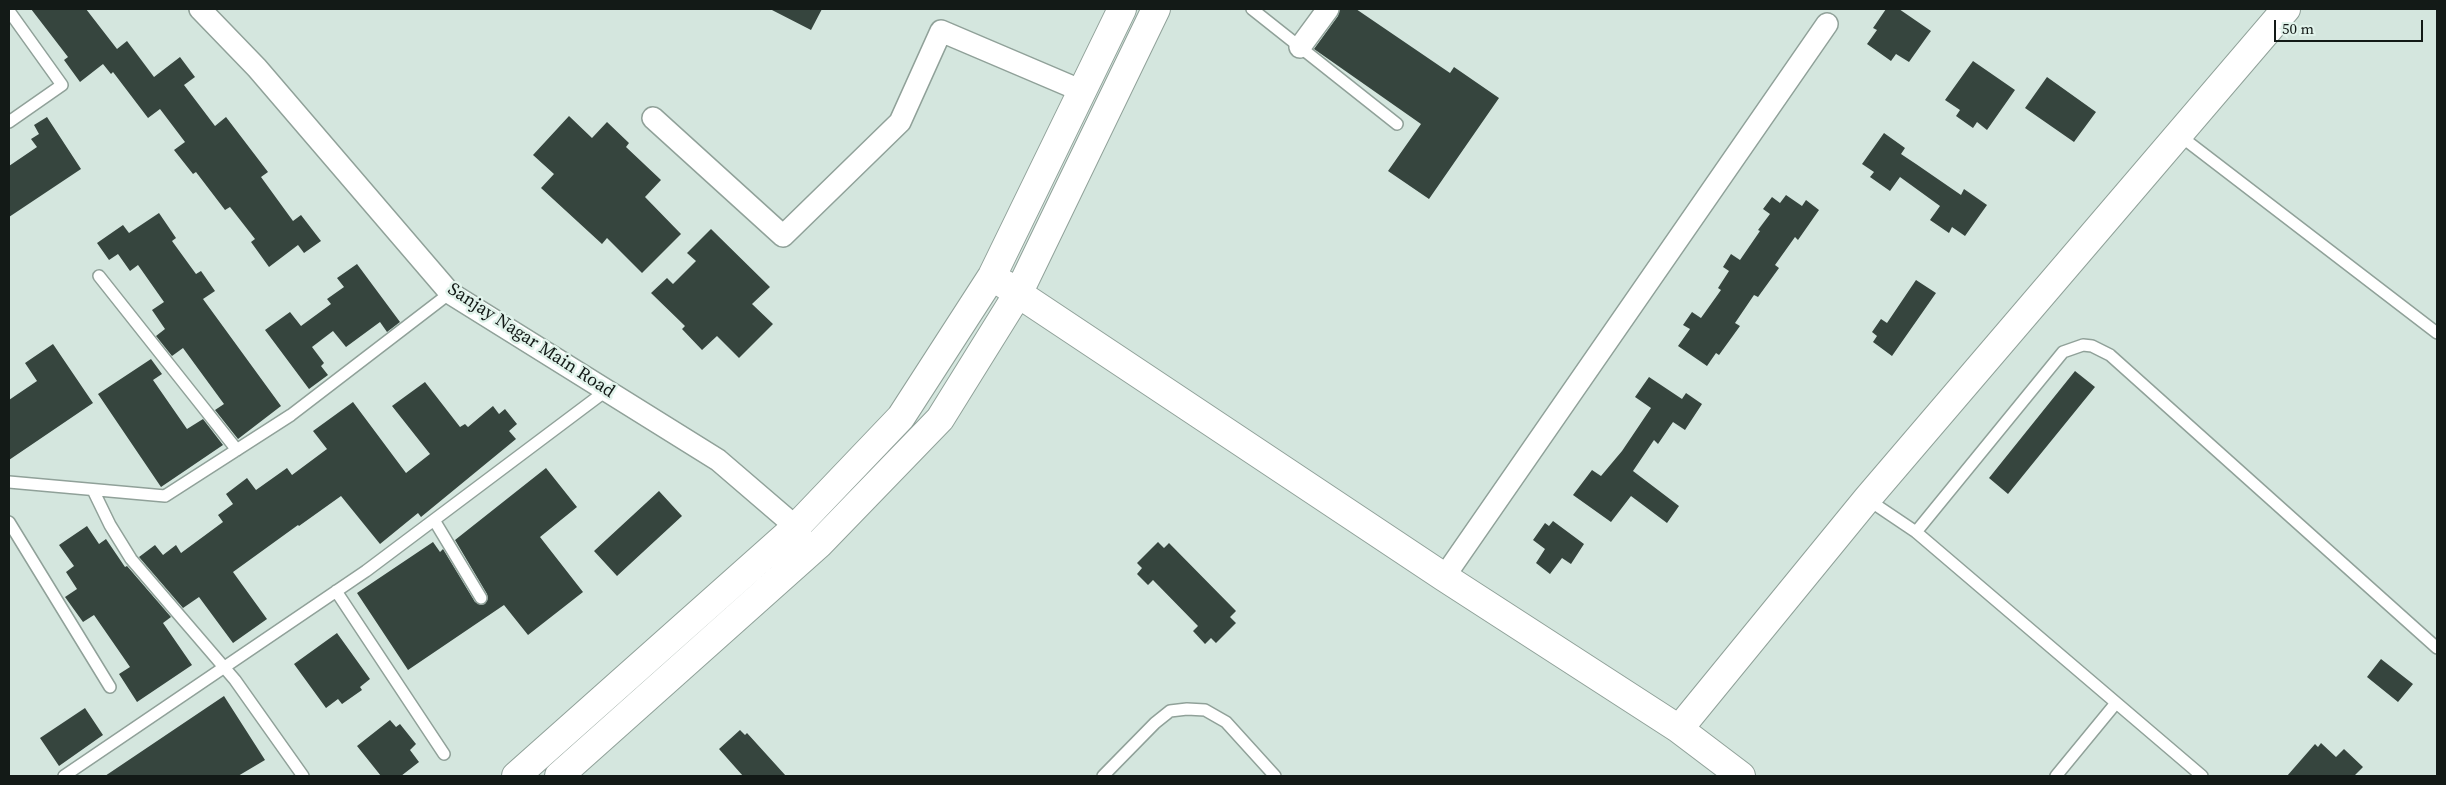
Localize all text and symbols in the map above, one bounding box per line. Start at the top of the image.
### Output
scale bar [2276,10,2425,42]
text: 50 m [2282,18,2314,39]
street label: Sanjay Nagar Main Road [443,279,619,403]

